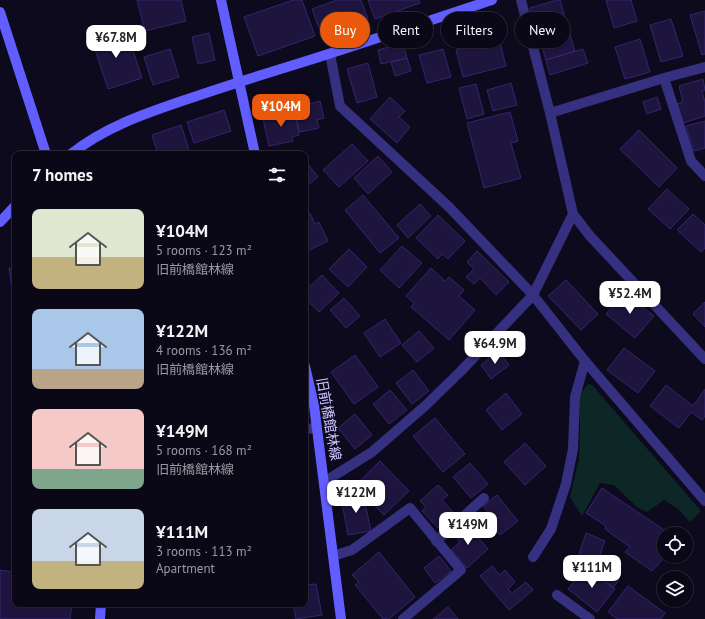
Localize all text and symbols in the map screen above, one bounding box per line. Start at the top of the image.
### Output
chip: Buy [320,12,370,48]
chip: Rent [378,12,433,48]
chip: Filters [441,12,507,48]
chip: New [515,12,570,48]
pin: ¥67.8M [83,25,149,59]
text: ¥67.8M [95,29,137,46]
pin: ¥104M [253,94,309,128]
text: ¥104M [261,98,301,115]
text: 7 homes [32,164,93,186]
icon: filters [266,164,288,186]
text: ¥104M [156,220,208,242]
icon: home [64,225,112,273]
text: 5 rooms · 123 m² [156,242,252,259]
text: 旧前橋館林線 [156,261,234,278]
pin: ¥52.4M [597,281,663,315]
text: ¥52.4M [608,285,652,302]
text: ¥122M [156,320,208,342]
icon: home [64,325,112,373]
pin: ¥64.9M [462,331,528,365]
text: ¥64.9M [473,335,517,352]
text: 4 rooms · 136 m² [156,342,252,359]
text: 旧前橋館林線 [156,361,234,378]
street label: 旧前橋館林線 [313,376,345,462]
text: ¥149M [156,420,208,442]
icon: home [64,425,112,473]
text: 5 rooms · 168 m² [156,442,252,459]
text: 旧前橋館林線 [156,461,234,478]
pin: ¥122M [328,480,384,514]
text: ¥122M [336,484,376,501]
pin: ¥149M [440,512,496,546]
text: ¥149M [448,516,488,533]
text: ¥111M [156,521,208,543]
icon: home [64,525,112,573]
map controls [657,527,693,607]
button: locate [657,527,693,563]
text: 3 rooms · 113 m² [156,543,252,560]
pin: ¥111M [564,555,620,589]
text: ¥111M [572,559,612,576]
text: Apartment [156,560,215,577]
button: layers [657,571,693,607]

